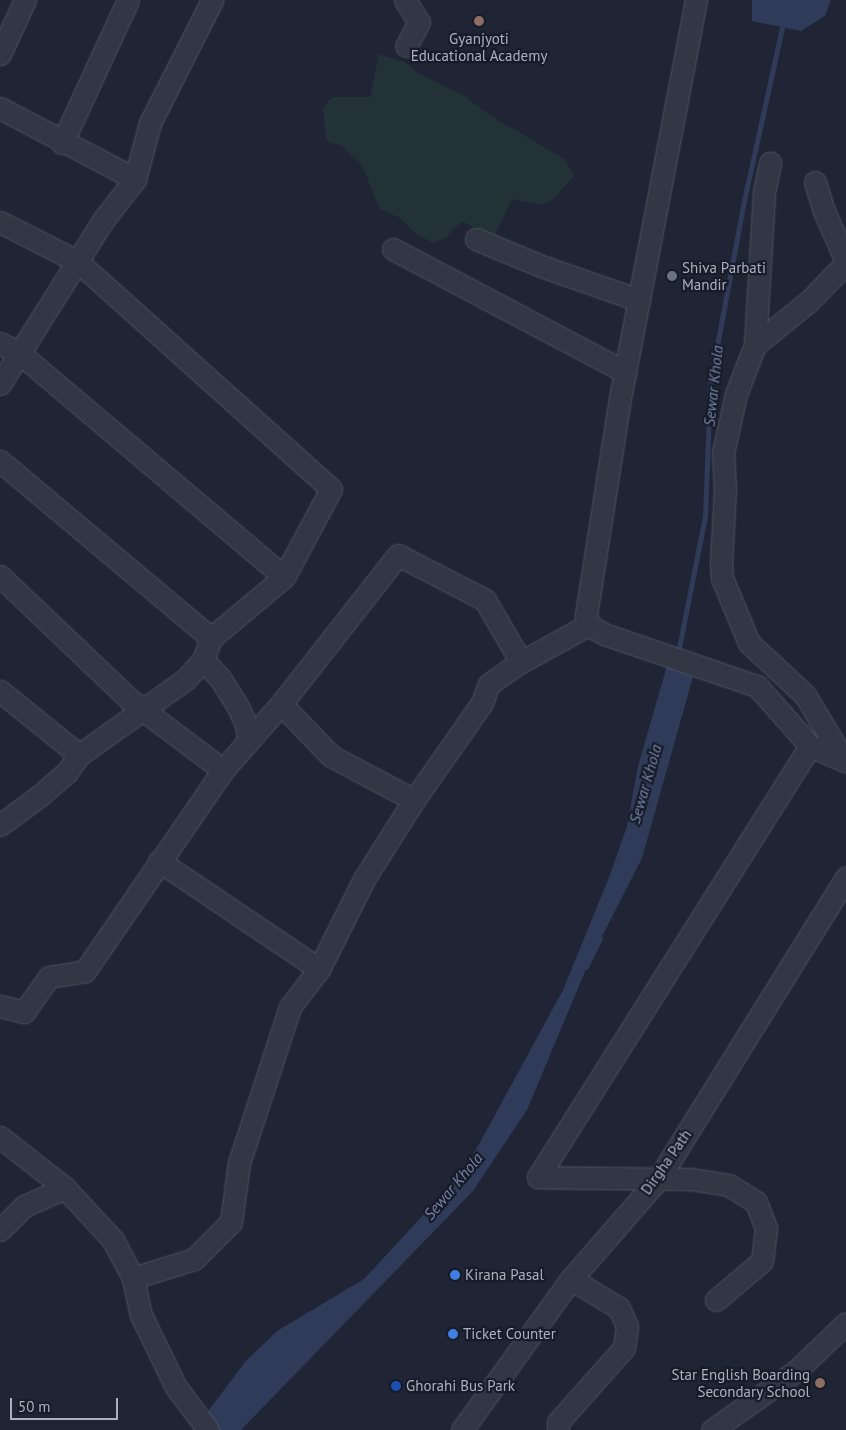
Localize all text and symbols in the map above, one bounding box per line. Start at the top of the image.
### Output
marker: Gyanjyoti Educational Academy [473,15,485,27]
place label: Gyanjyoti Educational Academy [410,29,548,64]
place label: Shiva Parbati Mandir [682,258,766,293]
marker: Shiva Parbati Mandir [666,270,678,282]
water label: Sewar Khola [699,344,727,428]
water label: Sewar Khola [625,742,665,826]
street label: Dirgha Path [637,1126,695,1198]
water label: Sewar Khola [419,1149,487,1223]
place label: Kirana Pasal [465,1266,544,1284]
marker: Kirana Pasal [449,1269,461,1281]
place label: Ticket Counter [463,1325,556,1343]
marker: Ticket Counter [447,1328,459,1340]
place label: Star English Boarding Secondary School [671,1365,810,1400]
place label: Ghorahi Bus Park [406,1377,515,1395]
marker: Star English Boarding Secondary School [814,1377,826,1389]
marker: Ghorahi Bus Park [390,1380,402,1392]
scale bar [12,1388,120,1420]
text: 50 m [18,1397,51,1416]

